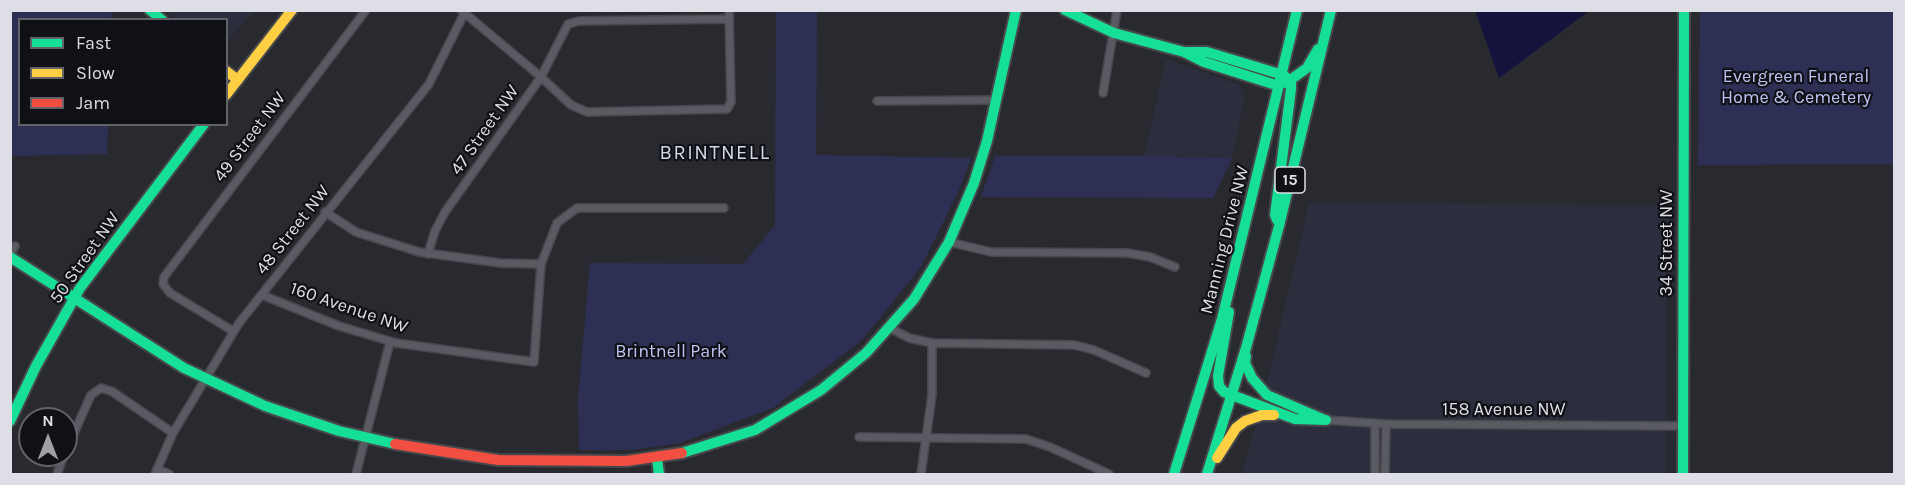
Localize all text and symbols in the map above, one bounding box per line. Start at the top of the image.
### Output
legend [18,18,228,126]
text: Fast [76,32,111,54]
text: Slow [76,62,115,84]
park label: Evergreen Funeral Home & Cemetery [1721,66,1871,109]
street label: 47 Street NW [446,81,524,179]
street label: 49 Street NW [209,88,291,186]
text: Jam [76,92,110,114]
district label: BRINTNELL [659,141,771,165]
street label: Manning Drive NW [1196,164,1254,316]
road number: 15 [1275,167,1305,193]
street label: 48 Street NW [251,181,335,279]
street label: 34 Street NW [1656,189,1678,297]
street label: 50 Street NW [45,208,125,308]
street label: 160 Avenue NW [287,278,411,338]
park label: Brintnell Park [615,341,727,363]
street label: 158 Avenue NW [1442,399,1566,421]
north arrow [18,407,78,467]
text: N [42,411,54,430]

